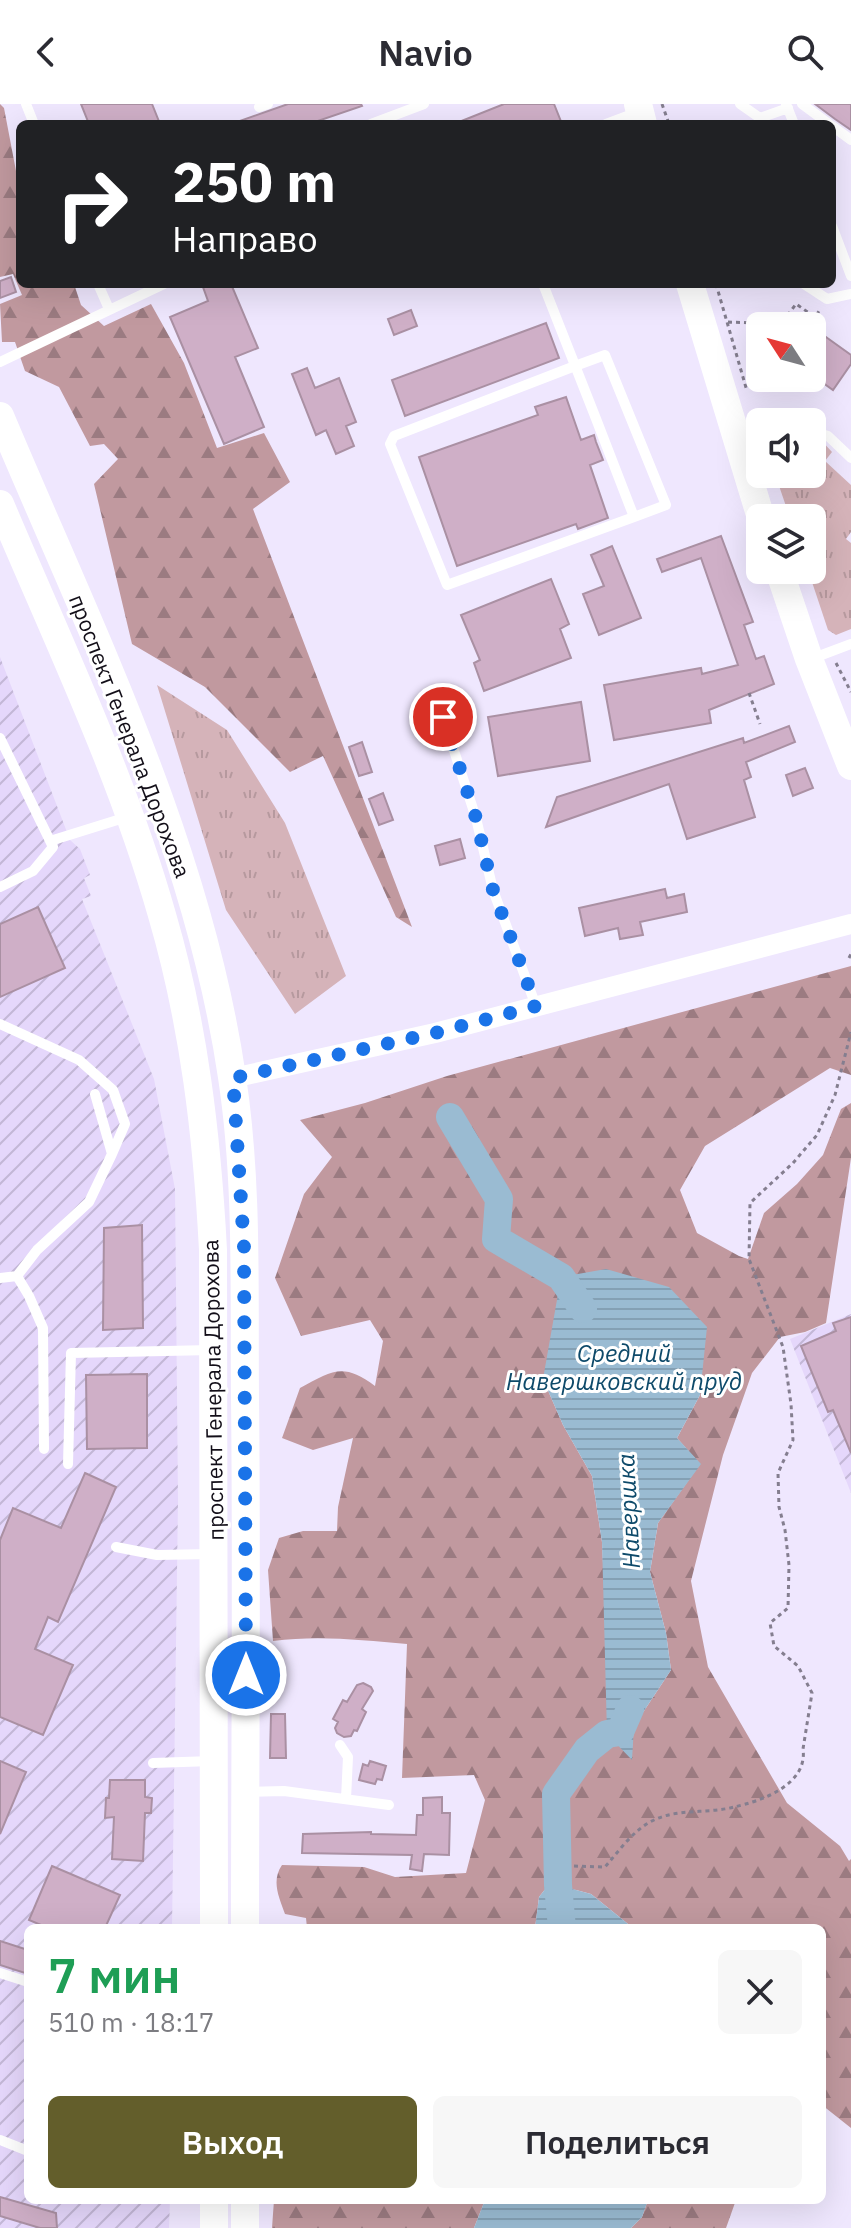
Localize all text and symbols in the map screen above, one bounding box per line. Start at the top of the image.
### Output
text: Navio [378,29,473,76]
icon: back [24,30,68,74]
icon: search [783,30,827,74]
text: 250 m [172,145,336,217]
icon: right [40,152,144,256]
text: Направо [172,215,318,262]
north arrow [746,312,826,392]
map controls [746,312,826,584]
button: sound [746,408,826,488]
button: layers [746,504,826,584]
street label: проспект Генерала Дорохова [63,590,198,882]
pin [409,683,477,751]
icon: arrive [421,695,465,739]
street label: проспект Генерала Дорохова [195,1239,230,1541]
water label: Средний Навершковский пруд [506,1337,742,1397]
water label: Навершка [609,1453,647,1570]
position arrow [204,1633,288,1717]
text: 7 мин [48,1944,181,2006]
button: close [718,1950,802,2034]
text: 510 m · 18:17 [48,2005,214,2039]
button: Выход [48,2096,417,2188]
button: Поделиться [433,2096,802,2188]

